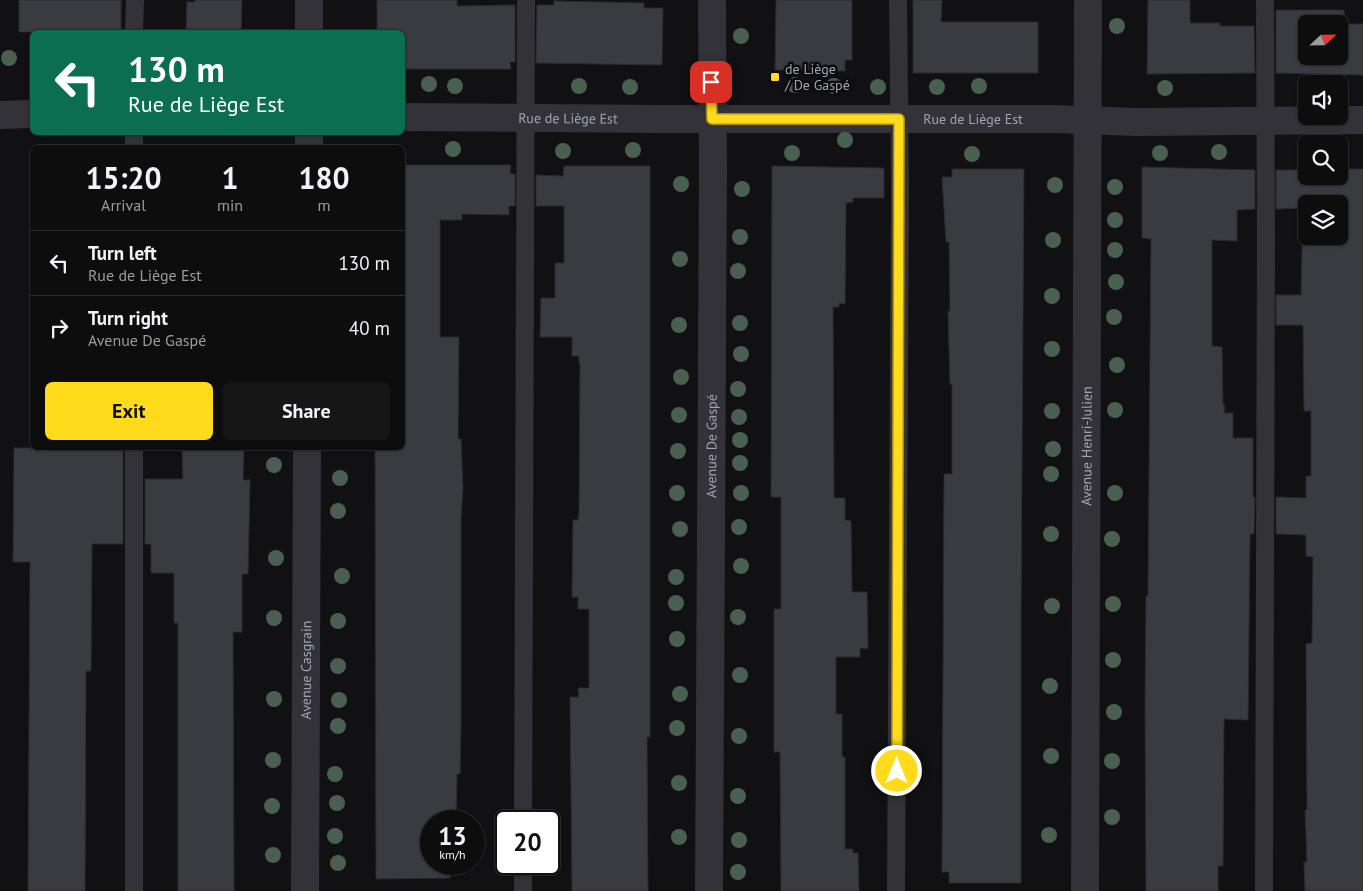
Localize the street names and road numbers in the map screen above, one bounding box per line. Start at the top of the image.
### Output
street label: Rue de Liège Est [518,109,618,128]
street label: Rue de Liège Est [923,110,1023,128]
street label: Avenue Henri-Julien [1077,386,1096,506]
street label: Avenue De Gaspé [702,394,721,498]
street label: Avenue Casgrain [297,621,315,719]

